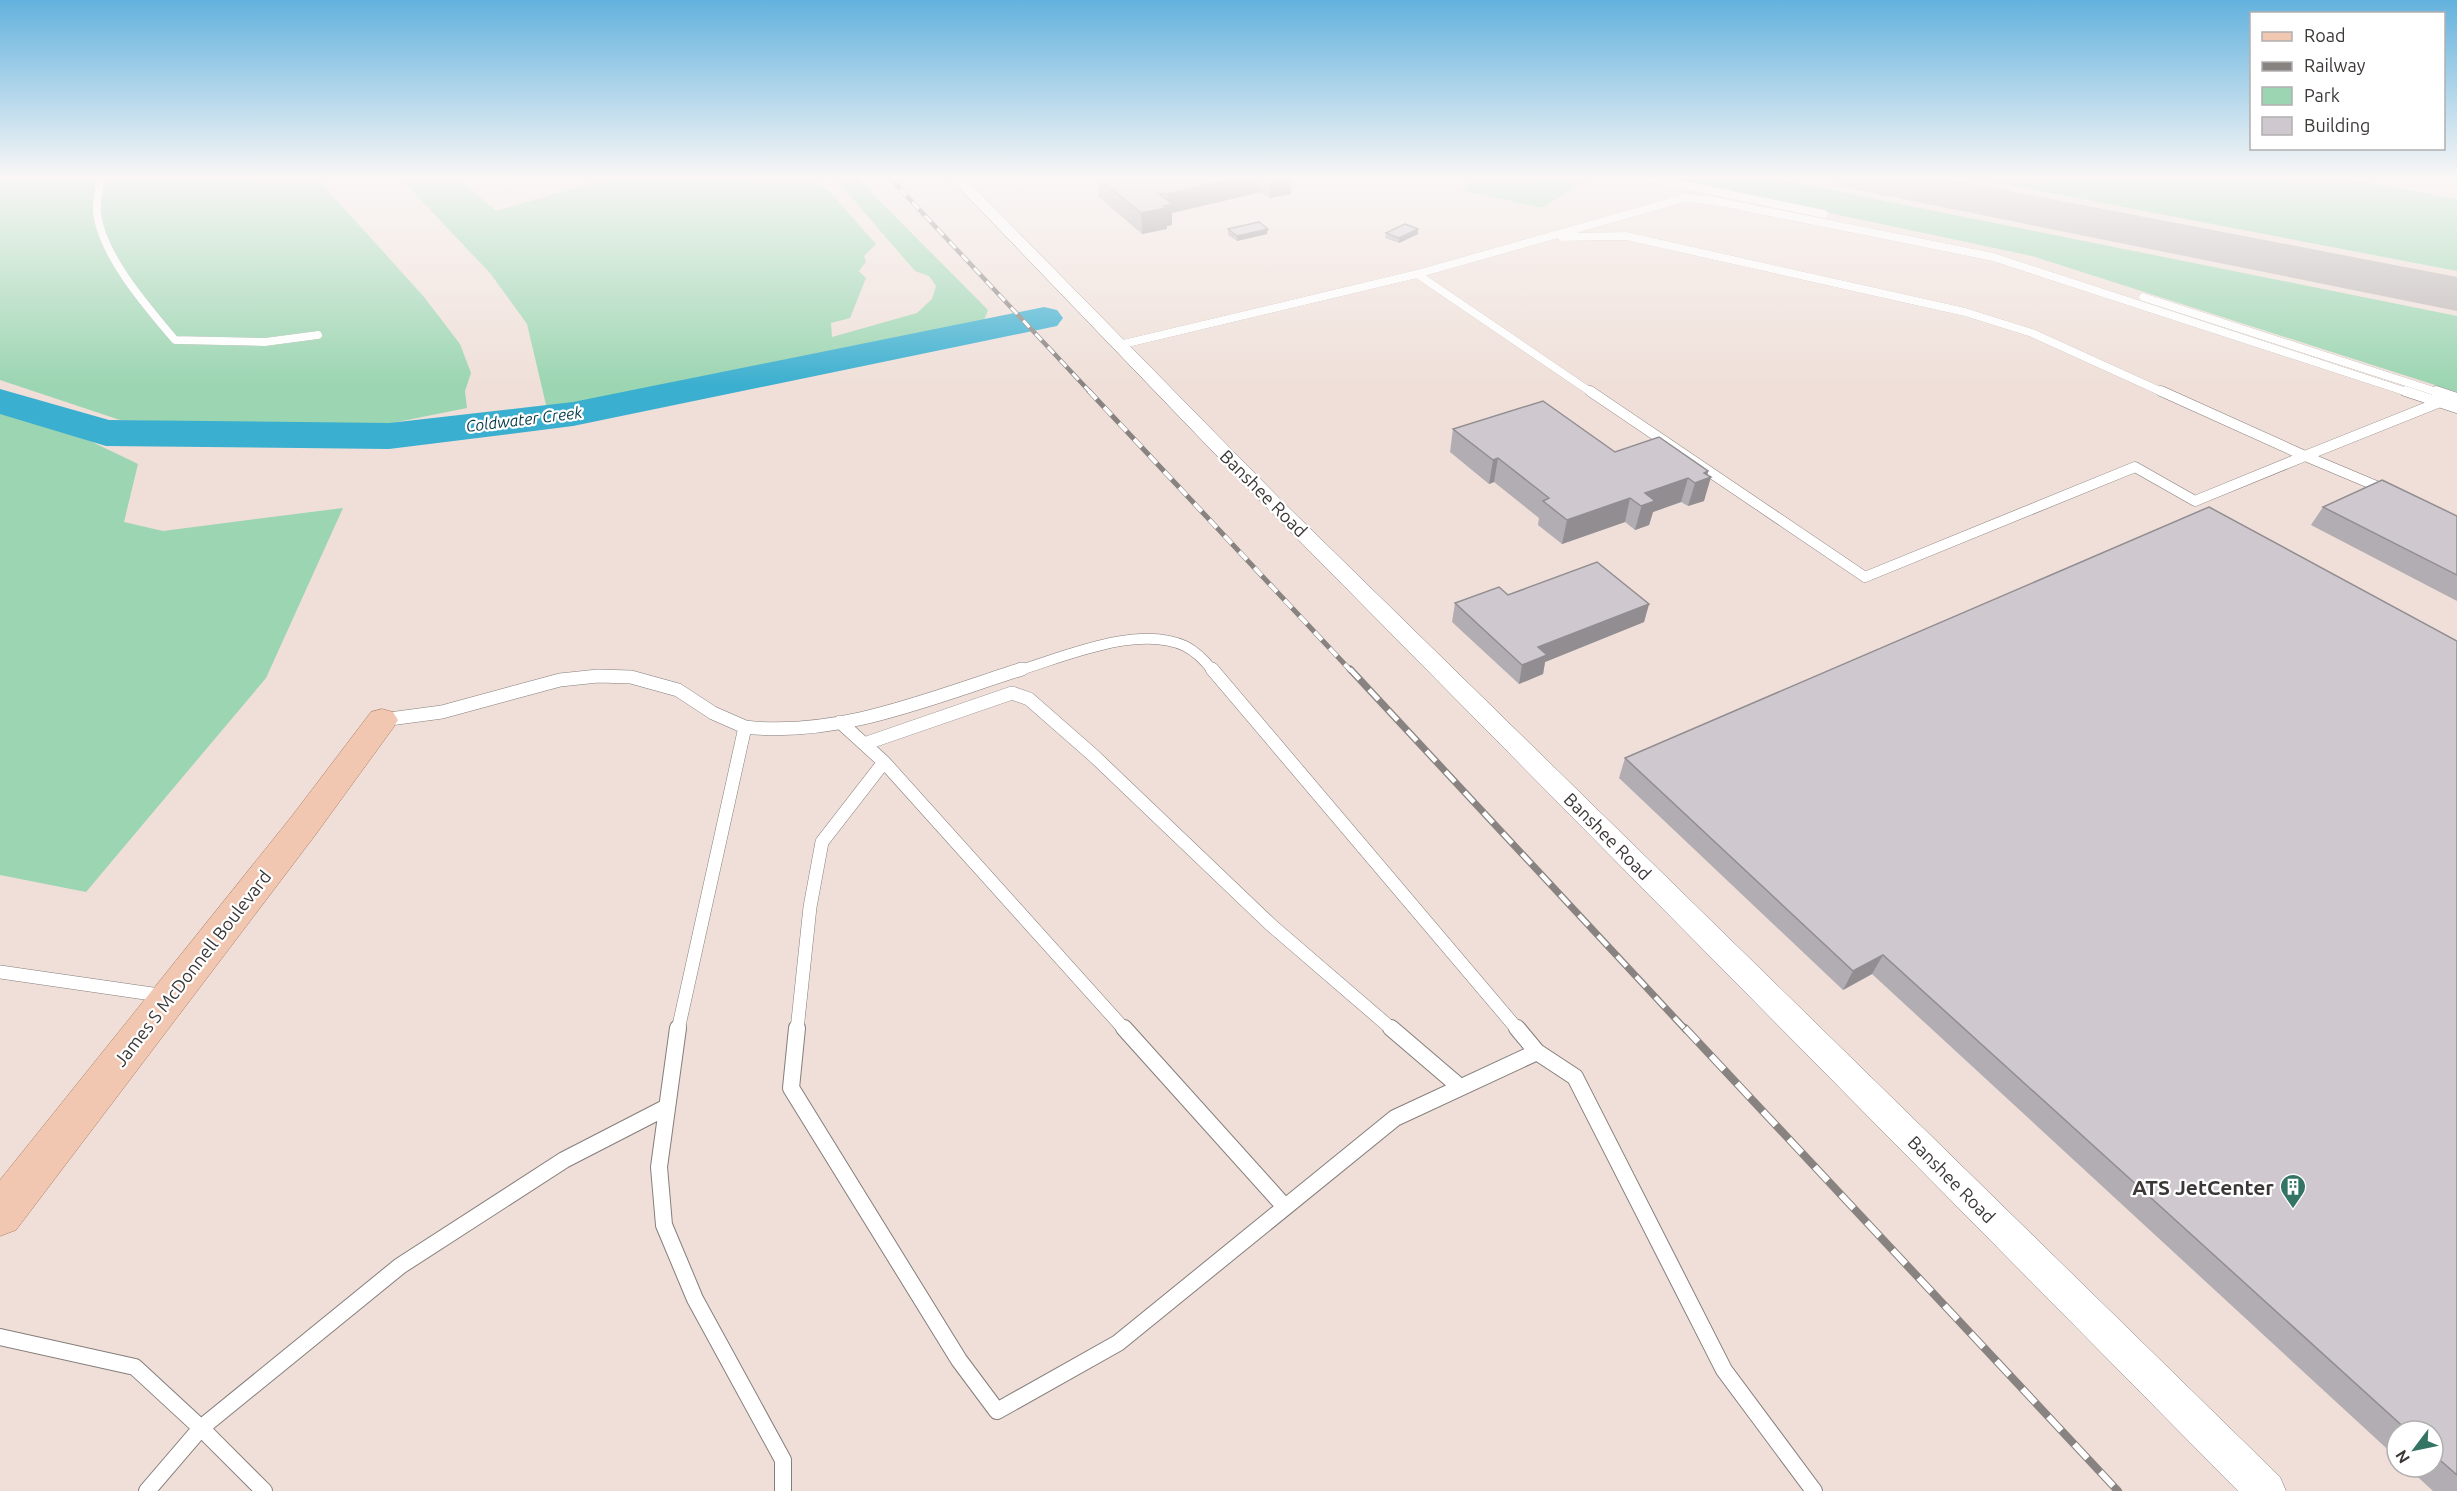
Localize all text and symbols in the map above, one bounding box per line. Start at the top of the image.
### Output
legend [2250,12,2445,150]
text: Road [2304,25,2346,45]
text: Railway [2304,55,2366,75]
text: Park [2304,85,2340,105]
text: Building [2304,115,2370,135]
water label: Coldwater Creek [465,403,584,435]
street label: Banshee Road [1216,445,1312,541]
street label: Banshee Road [1560,788,1656,884]
street label: James S McDonnell Boulevard [109,866,275,1070]
street label: Banshee Road [1904,1131,2000,1227]
building icon: ATS JetCenter [2278,1172,2308,1210]
place label: ATS JetCenter [2132,1175,2274,1199]
north arrow [2385,1419,2445,1479]
text: N [2391,1447,2413,1467]

